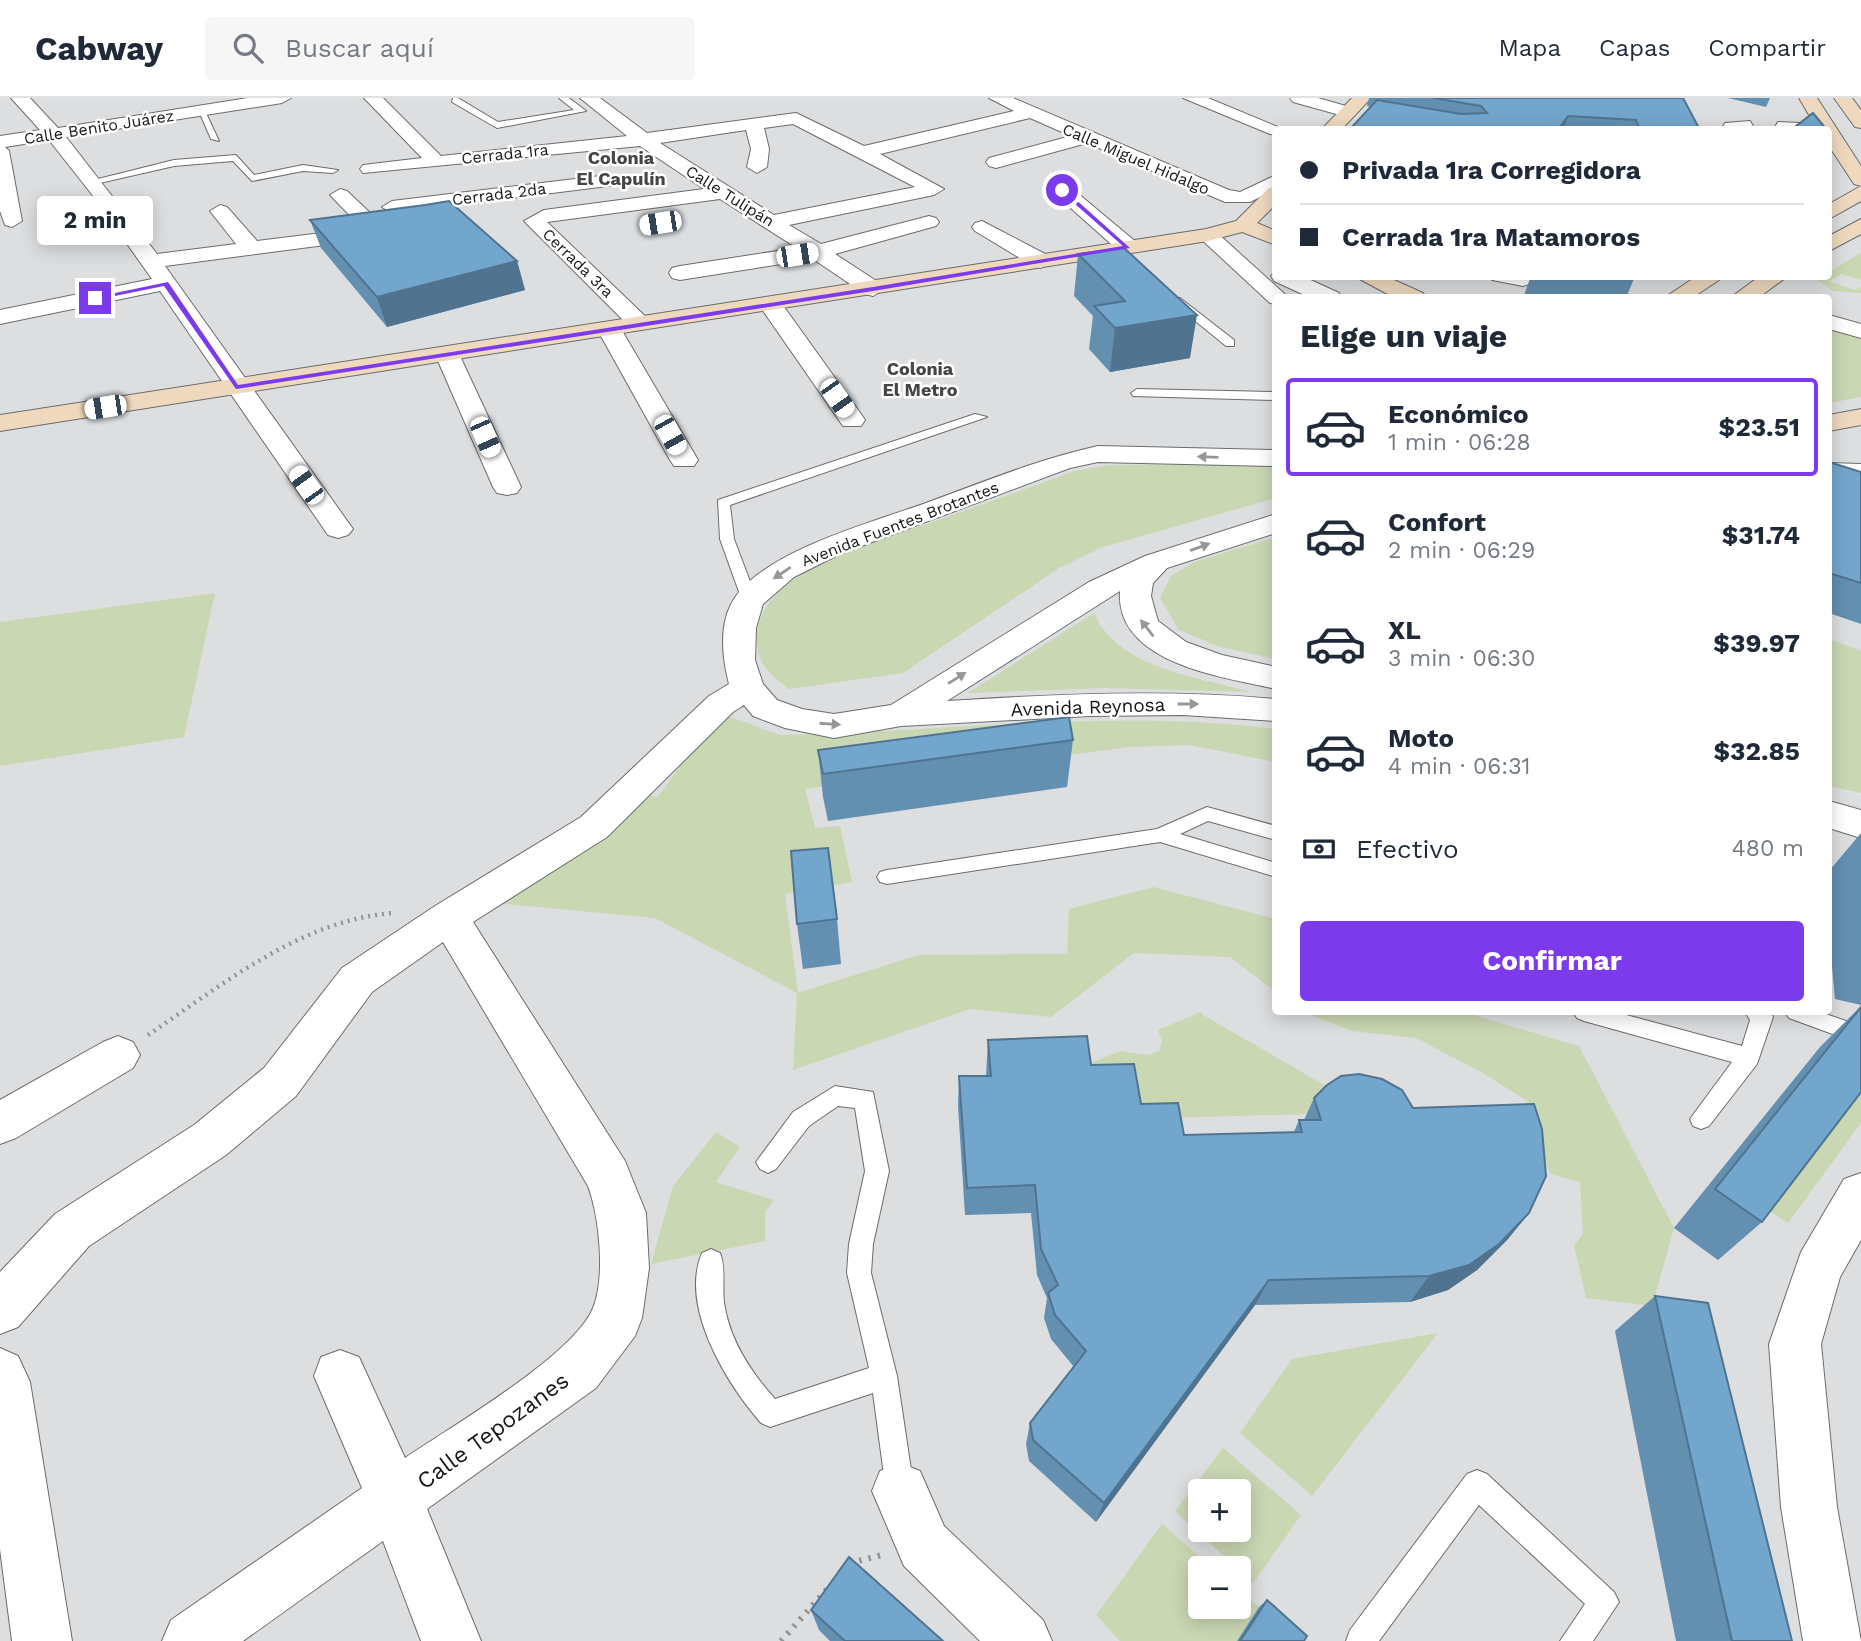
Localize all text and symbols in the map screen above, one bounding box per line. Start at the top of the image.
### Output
search box [205,17,695,80]
text: Cabway [35,29,163,68]
icon: search [229,29,267,67]
text: Buscar aquí [285,33,434,63]
text: Mapa [1498,34,1561,62]
text: Capas [1599,34,1670,62]
text: Compartir [1708,34,1826,62]
street label: Calle Benito Juárez [23,106,175,148]
street label: Calle Miguel Hidalgo [1060,119,1212,199]
street label: Cerrada 1ra [460,140,550,168]
district label: Colonia El Capulín [576,147,666,189]
text: Privada 1ra Corregidora [1342,155,1641,185]
street label: Calle Tulipán [682,161,778,231]
route start [1046,174,1078,206]
street label: Cerrada 2da [451,179,547,209]
callout: 2 min [37,197,153,246]
text: 2 min [64,207,126,234]
car [638,209,683,237]
text: Cerrada 1ra Matamoros [1342,222,1640,252]
street label: Cerrada 3ra [539,225,617,301]
car [775,241,820,269]
route end [79,282,111,314]
text: Elige un viaje [1300,317,1507,355]
district label: Colonia El Metro [882,358,958,400]
car [817,375,858,421]
car [83,393,128,421]
icon: car [1304,396,1367,459]
text: Económico [1388,399,1529,429]
car [651,412,690,458]
text: $23.51 [1719,412,1800,442]
car [467,414,504,460]
text: 1 min · 06:28 [1388,429,1531,456]
one-way arrow [1196,451,1218,462]
car [286,462,327,508]
street label: Avenida Fuentes Brotantes [799,478,1001,570]
icon: car [1304,504,1367,567]
text: Confort [1388,507,1486,537]
text: $31.74 [1722,520,1800,550]
text: 2 min · 06:29 [1388,537,1535,564]
one-way arrow [1189,541,1210,552]
one-way arrow [773,566,791,580]
icon: car [1304,612,1367,675]
text: XL [1388,615,1421,645]
one-way arrow [1140,618,1154,637]
text: $39.97 [1713,628,1800,658]
text: 3 min · 06:30 [1388,645,1535,672]
one-way arrow [948,672,967,685]
street label: Avenida Reynosa [1010,693,1166,721]
one-way arrow [1178,698,1200,710]
one-way arrow [819,719,841,730]
icon: car [1304,720,1367,783]
text: Moto [1388,723,1454,753]
text: $32.85 [1713,736,1800,766]
text: 4 min · 06:31 [1388,753,1531,780]
icon: cash [1300,830,1338,868]
text: Efectivo [1356,834,1459,864]
text: 480 m [1732,835,1804,862]
button: Confirmar [1300,921,1804,1001]
street label: Calle Tepozanes [412,1367,574,1495]
map controls [1188,1479,1251,1619]
button: + [1188,1479,1251,1542]
button: − [1188,1556,1251,1619]

